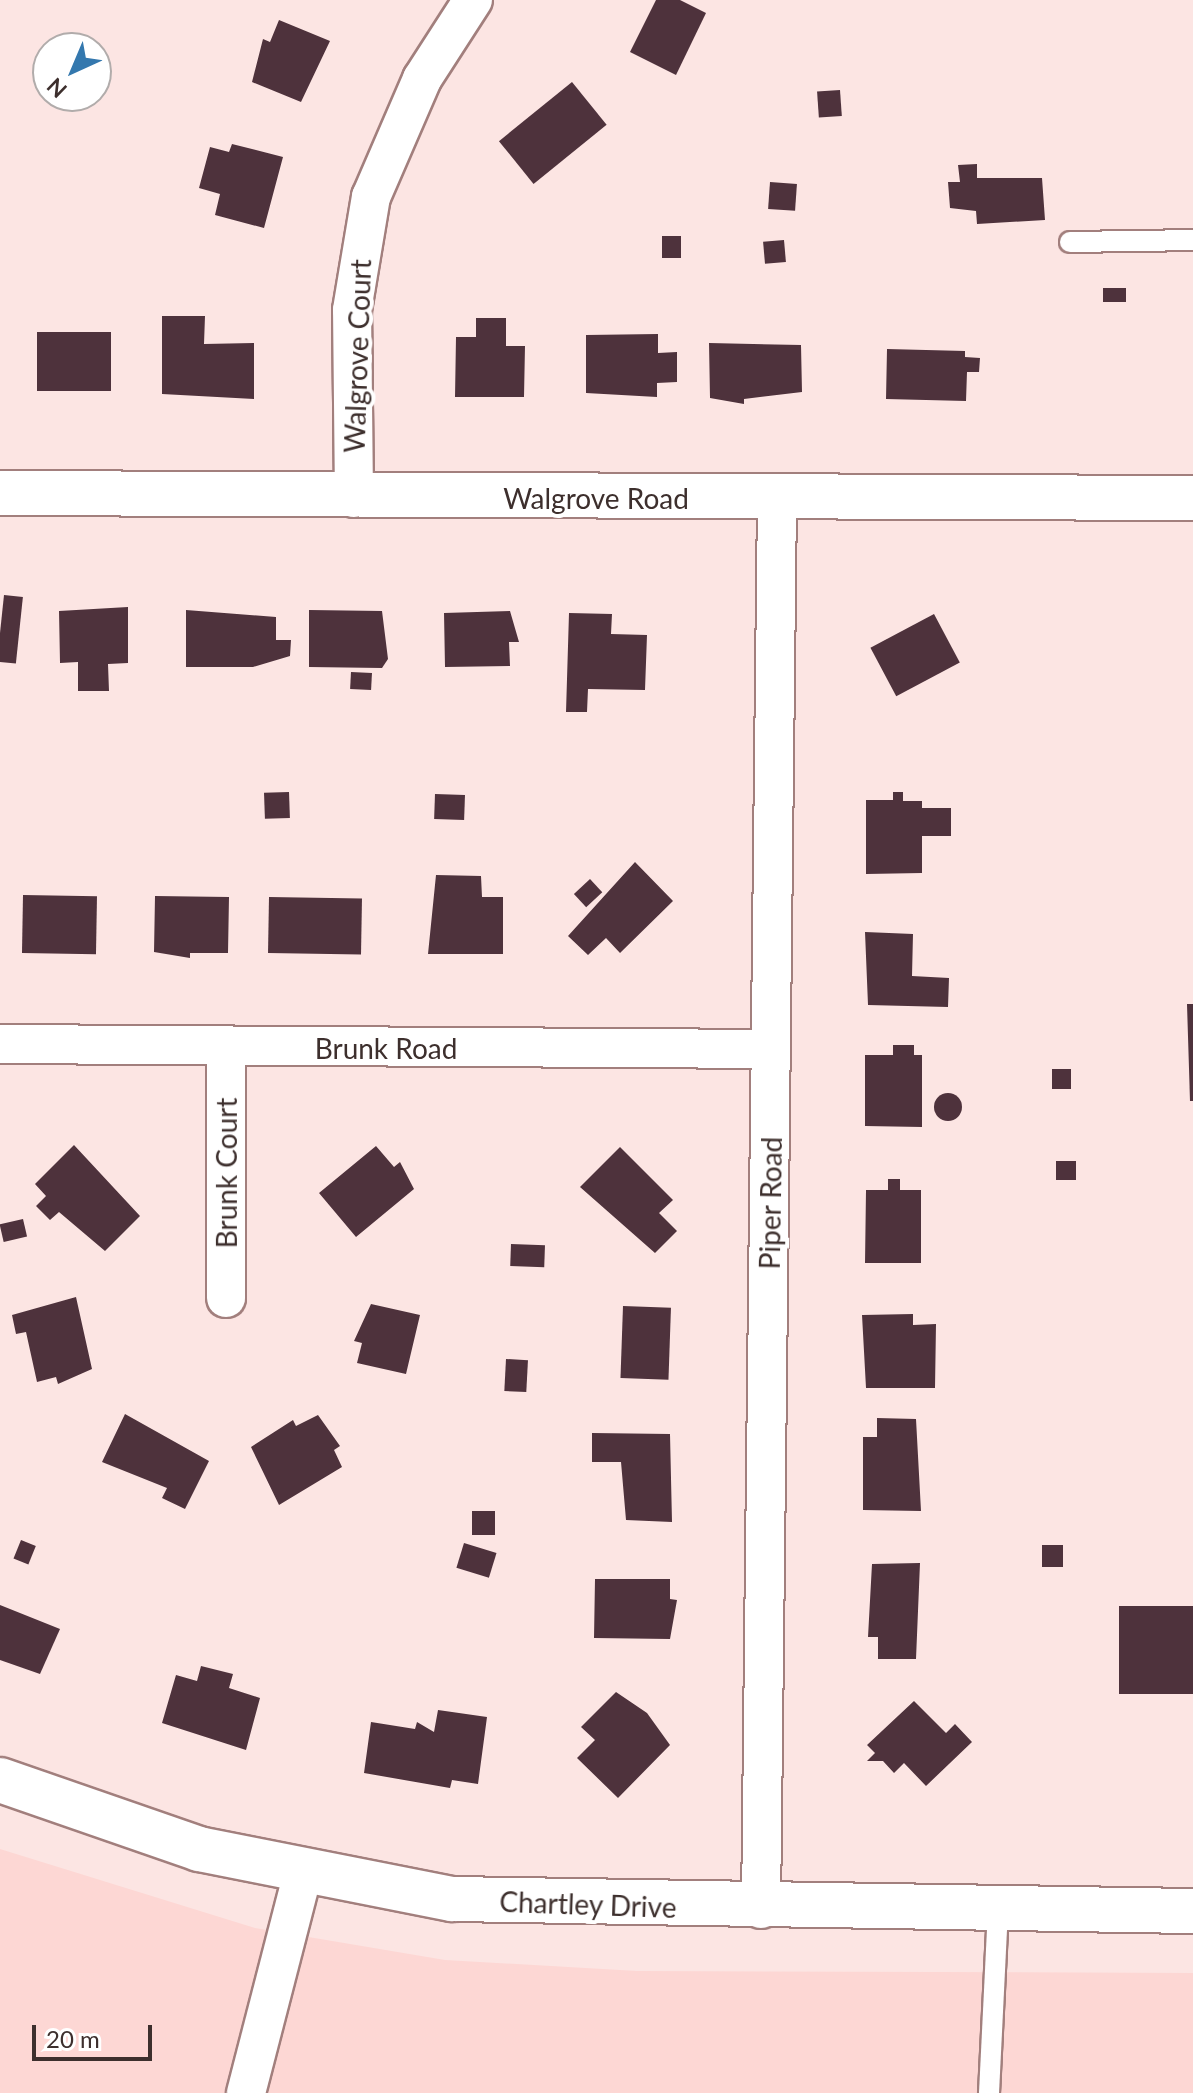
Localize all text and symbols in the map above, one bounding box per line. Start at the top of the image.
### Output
north arrow [32,32,112,112]
text: N [41,73,72,104]
street label: Walgrove Court [337,259,377,453]
street label: Walgrove Road [503,481,689,515]
street label: Brunk Road [315,1031,457,1065]
street label: Brunk Court [209,1098,243,1248]
street label: Piper Road [752,1136,788,1270]
street label: Chartley Drive [499,1884,677,1924]
scale bar [36,2009,156,2059]
text: 20 m [46,2024,100,2053]

